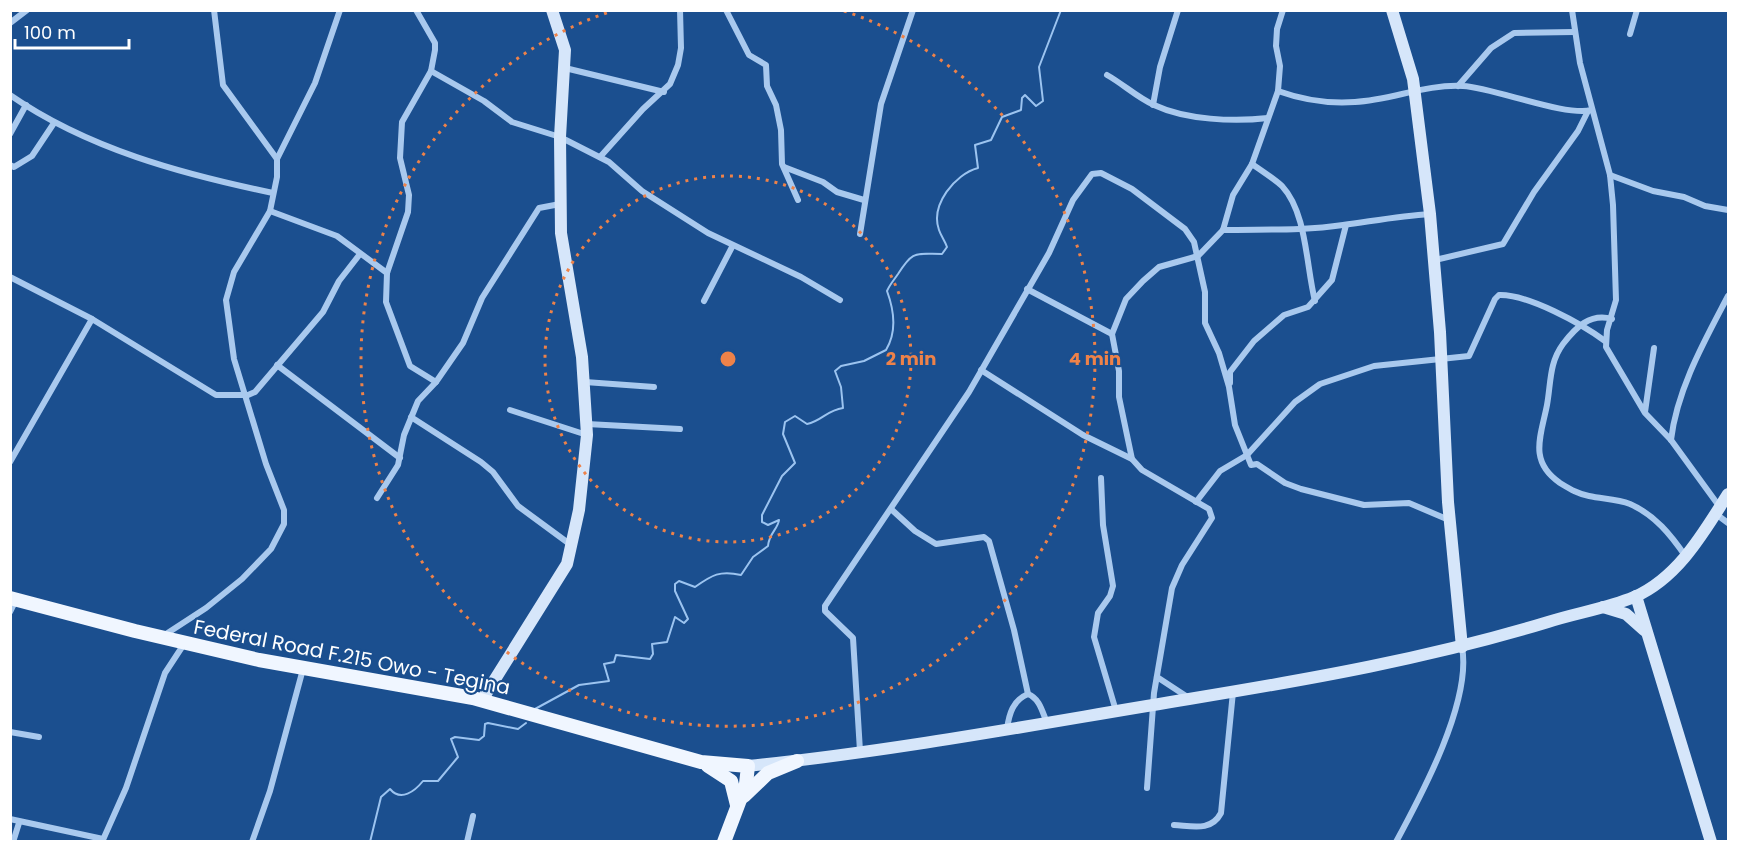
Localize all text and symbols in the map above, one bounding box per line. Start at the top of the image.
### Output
scale bar [15,12,129,50]
text: 100 m [24,20,76,45]
text: 2 min [886,346,936,371]
text: 4 min [1069,346,1121,371]
centre of rings [718,349,738,369]
street label: Federal Road F.215 Owo - Tegina [191,613,513,701]

